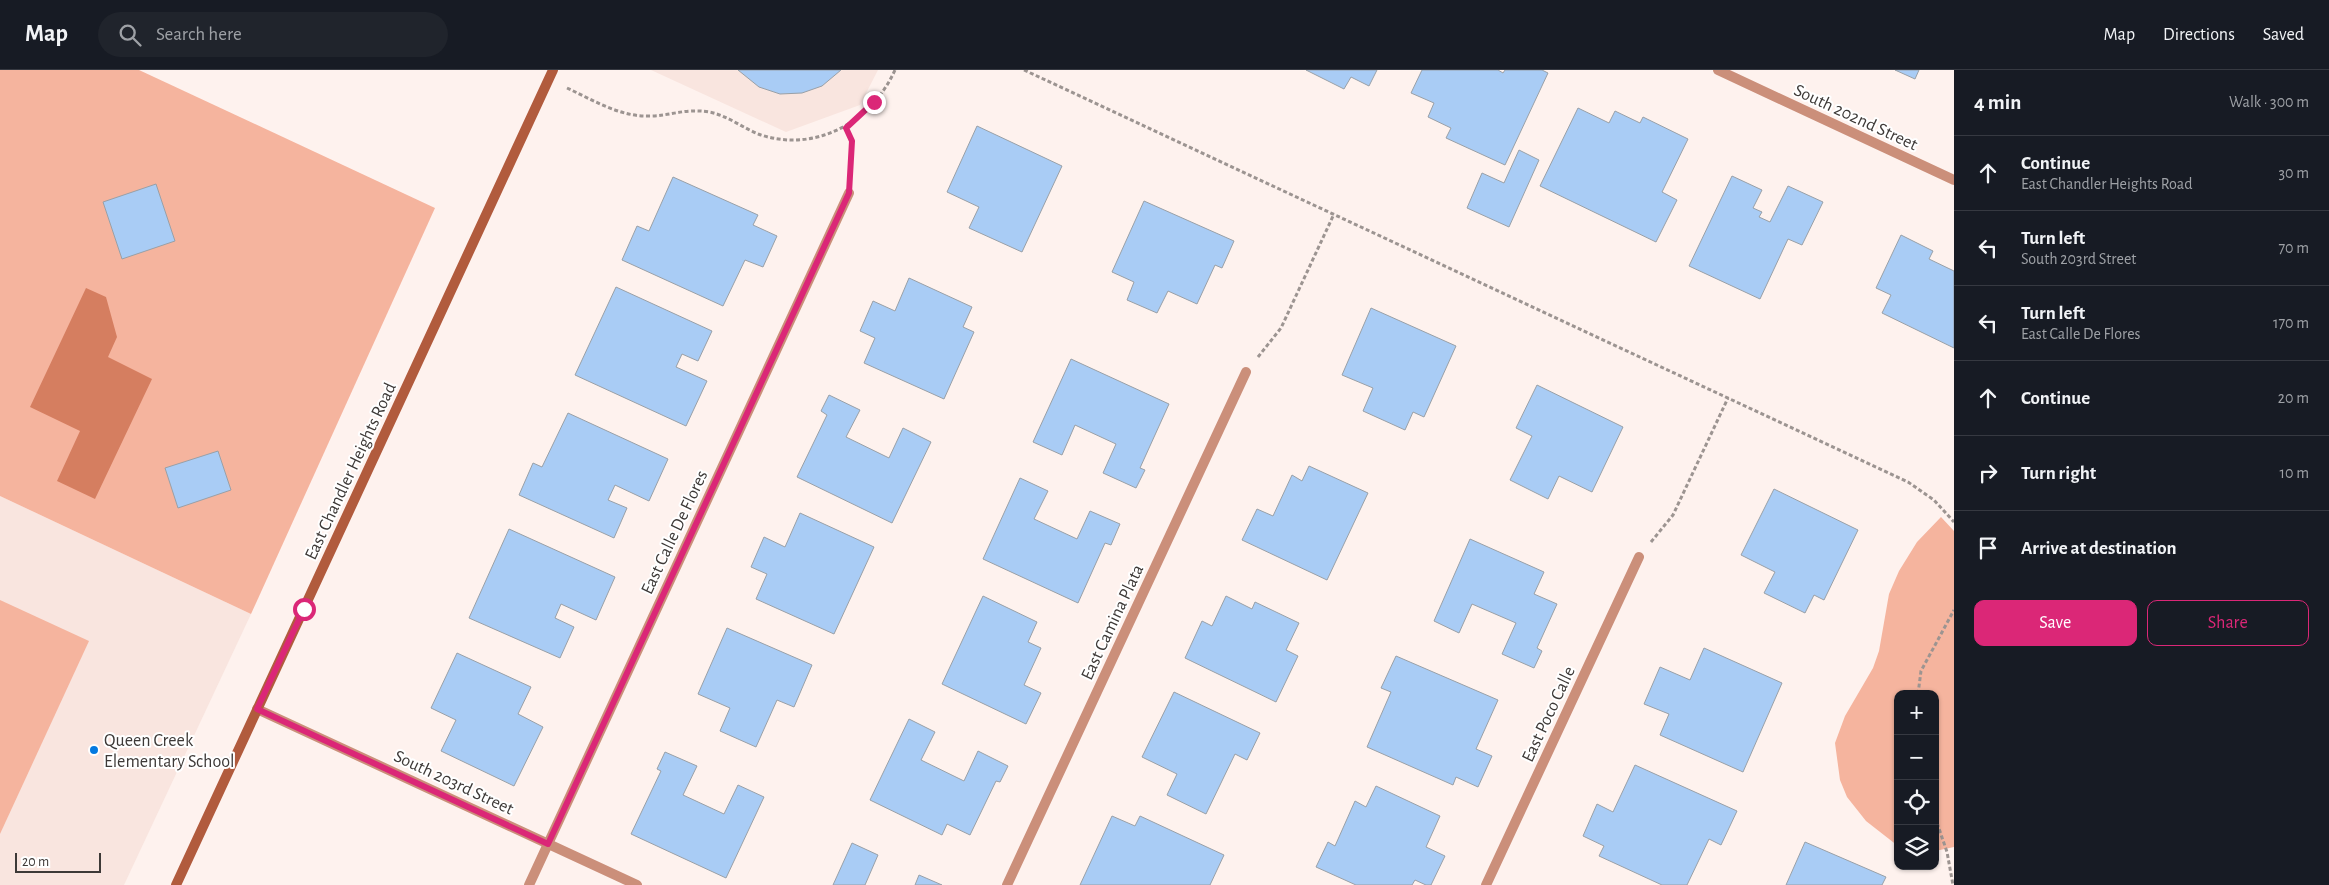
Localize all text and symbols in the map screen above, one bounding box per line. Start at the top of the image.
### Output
search box [98,12,448,57]
icon: search [116,21,144,49]
text: Map [25,22,68,46]
text: Search here [156,25,242,44]
text: Map [2104,26,2135,44]
text: Directions [2163,26,2235,44]
text: Saved [2263,26,2304,44]
street label: South 202nd Street [1791,81,1920,154]
route end [863,91,886,114]
text: 4 min [1974,92,2021,113]
text: Walk · 300 m [2229,94,2309,110]
text: Continue [2021,154,2090,173]
icon: ahead [1974,159,2002,187]
text: 30 m [2279,165,2309,181]
text: East Chandler Heights Road [2021,176,2192,192]
text: Turn left [2021,229,2085,248]
icon: left [1974,234,2002,262]
text: 70 m [2278,240,2309,256]
text: South 203rd Street [2021,251,2136,267]
text: Turn left [2021,304,2085,323]
icon: left [1974,309,2002,337]
text: 170 m [2273,315,2309,331]
text: East Calle De Flores [2021,326,2140,342]
street label: East Chandler Heights Road [302,380,400,563]
icon: ahead [1974,384,2002,412]
text: Continue [2021,389,2090,408]
text: 20 m [2278,390,2309,406]
icon: right [1974,459,2002,487]
text: Turn right [2021,464,2096,483]
text: 10 m [2280,465,2309,481]
street label: East Calle De Flores [638,468,711,597]
icon: arrive [1974,534,2002,562]
text: Arrive at destination [2021,539,2177,558]
street label: East Camina Plata [1078,562,1147,683]
route start [293,598,316,621]
button: Save [1974,600,2137,646]
button: Share [2147,600,2309,646]
street label: East Poco Calle [1519,664,1579,765]
map controls [1894,690,1939,870]
button: + [1894,690,1939,735]
place label: Queen Creek Elementary School [104,732,235,771]
button: − [1894,735,1939,780]
marker: Queen Creek Elementary School [88,744,100,756]
street label: South 203rd Street [391,747,516,819]
button: locate [1894,780,1939,825]
button: layers [1894,825,1939,870]
scale bar [15,850,101,873]
text: 20 m [22,855,49,869]

